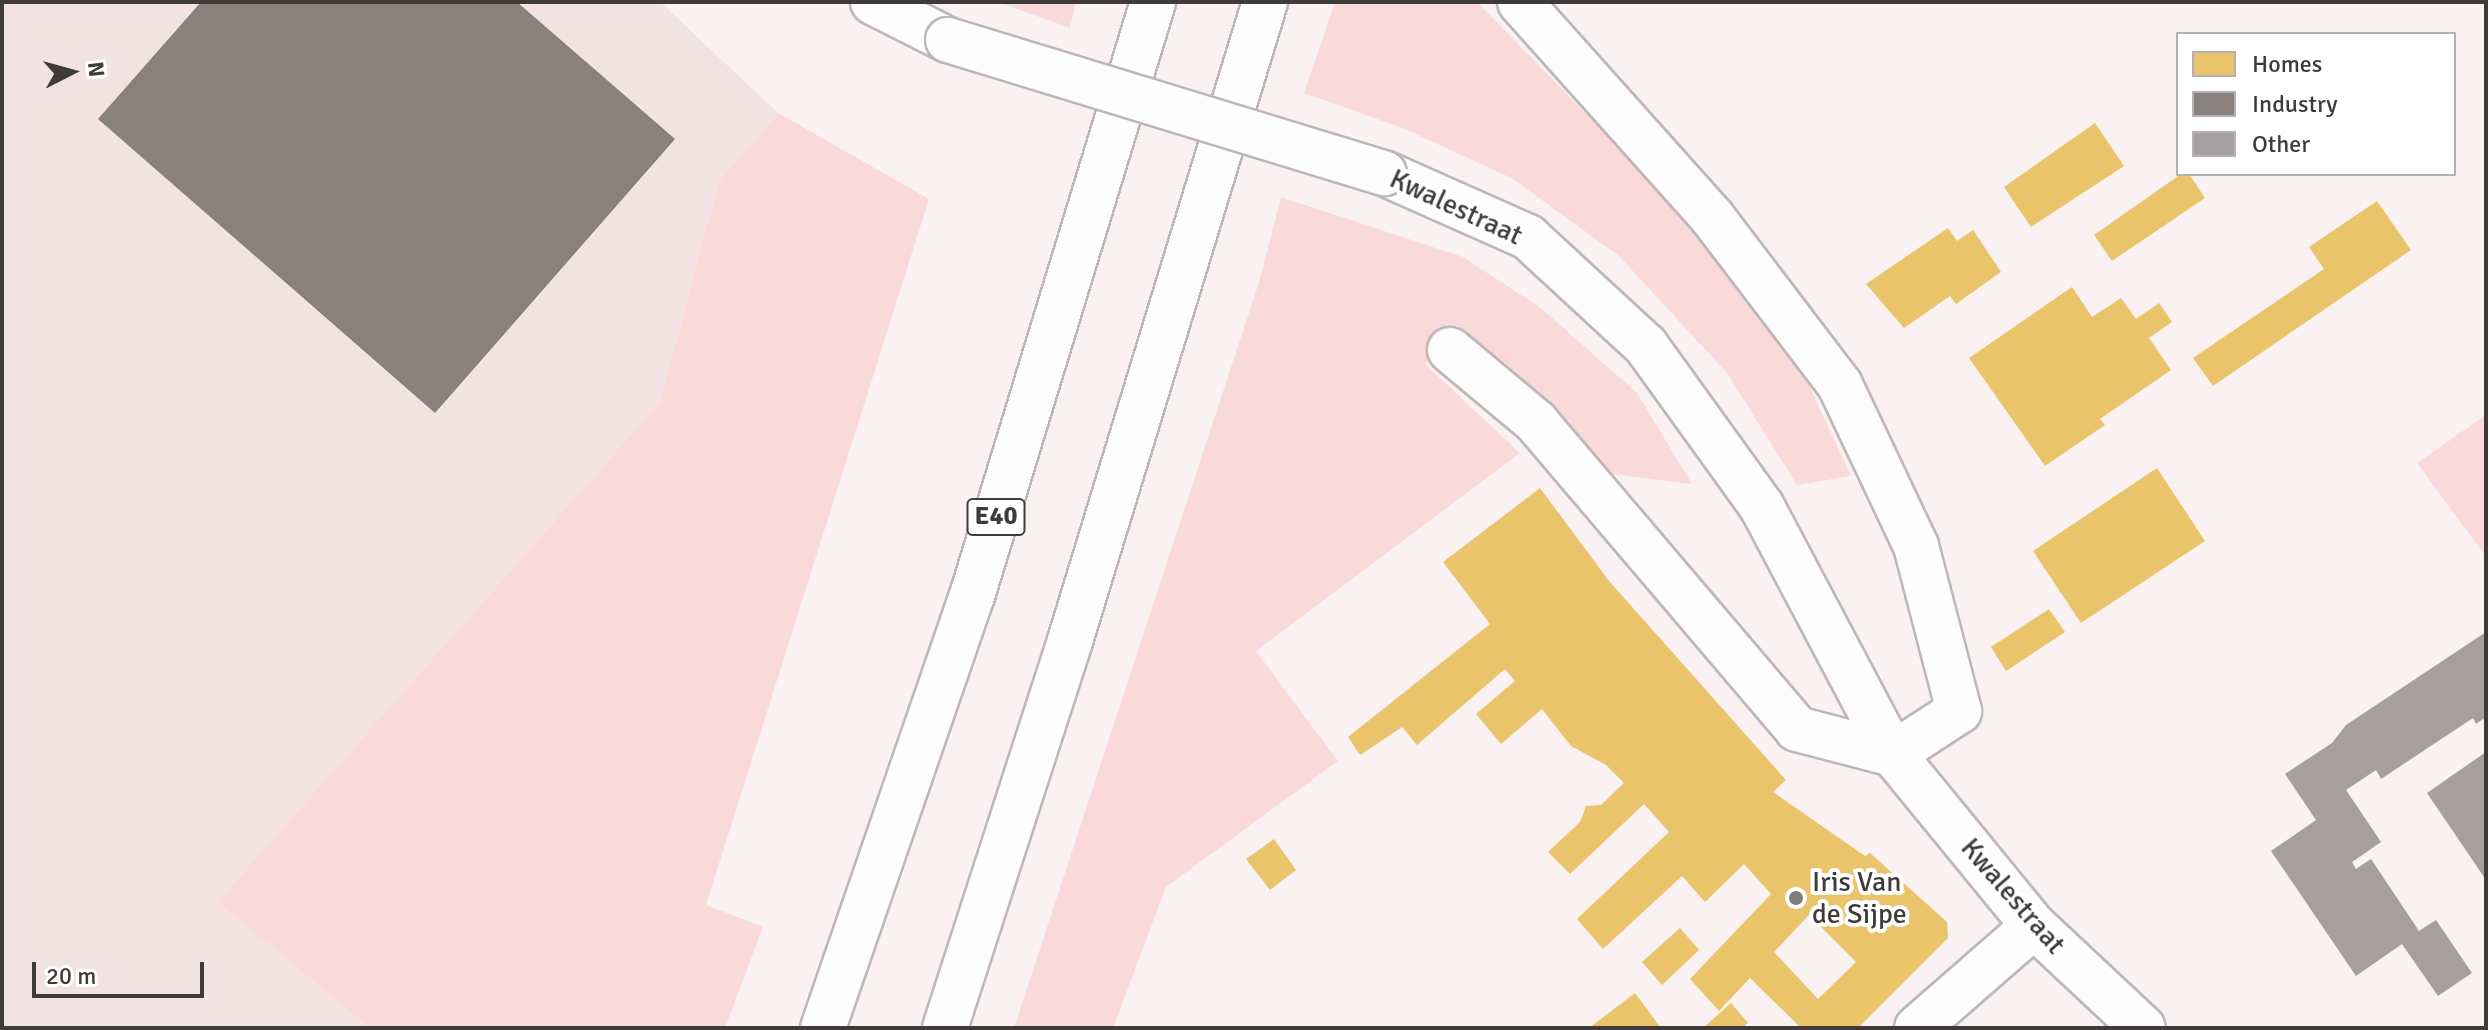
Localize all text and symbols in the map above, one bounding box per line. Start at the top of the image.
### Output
north arrow [32,32,112,112]
legend [2176,32,2456,176]
text: Homes [2252,49,2322,79]
text: N [82,60,111,78]
text: Industry [2252,89,2338,119]
text: Other [2252,129,2310,159]
street label: Kwalestraat [1384,162,1528,252]
road number: E40 [966,495,1026,539]
street label: Kwalestraat [1954,831,2072,961]
place label: Iris Van de Sijpe [1812,865,1907,931]
marker: Iris Van de Sijpe [1787,889,1805,907]
scale bar [36,946,208,996]
text: 20 m [46,961,96,991]

